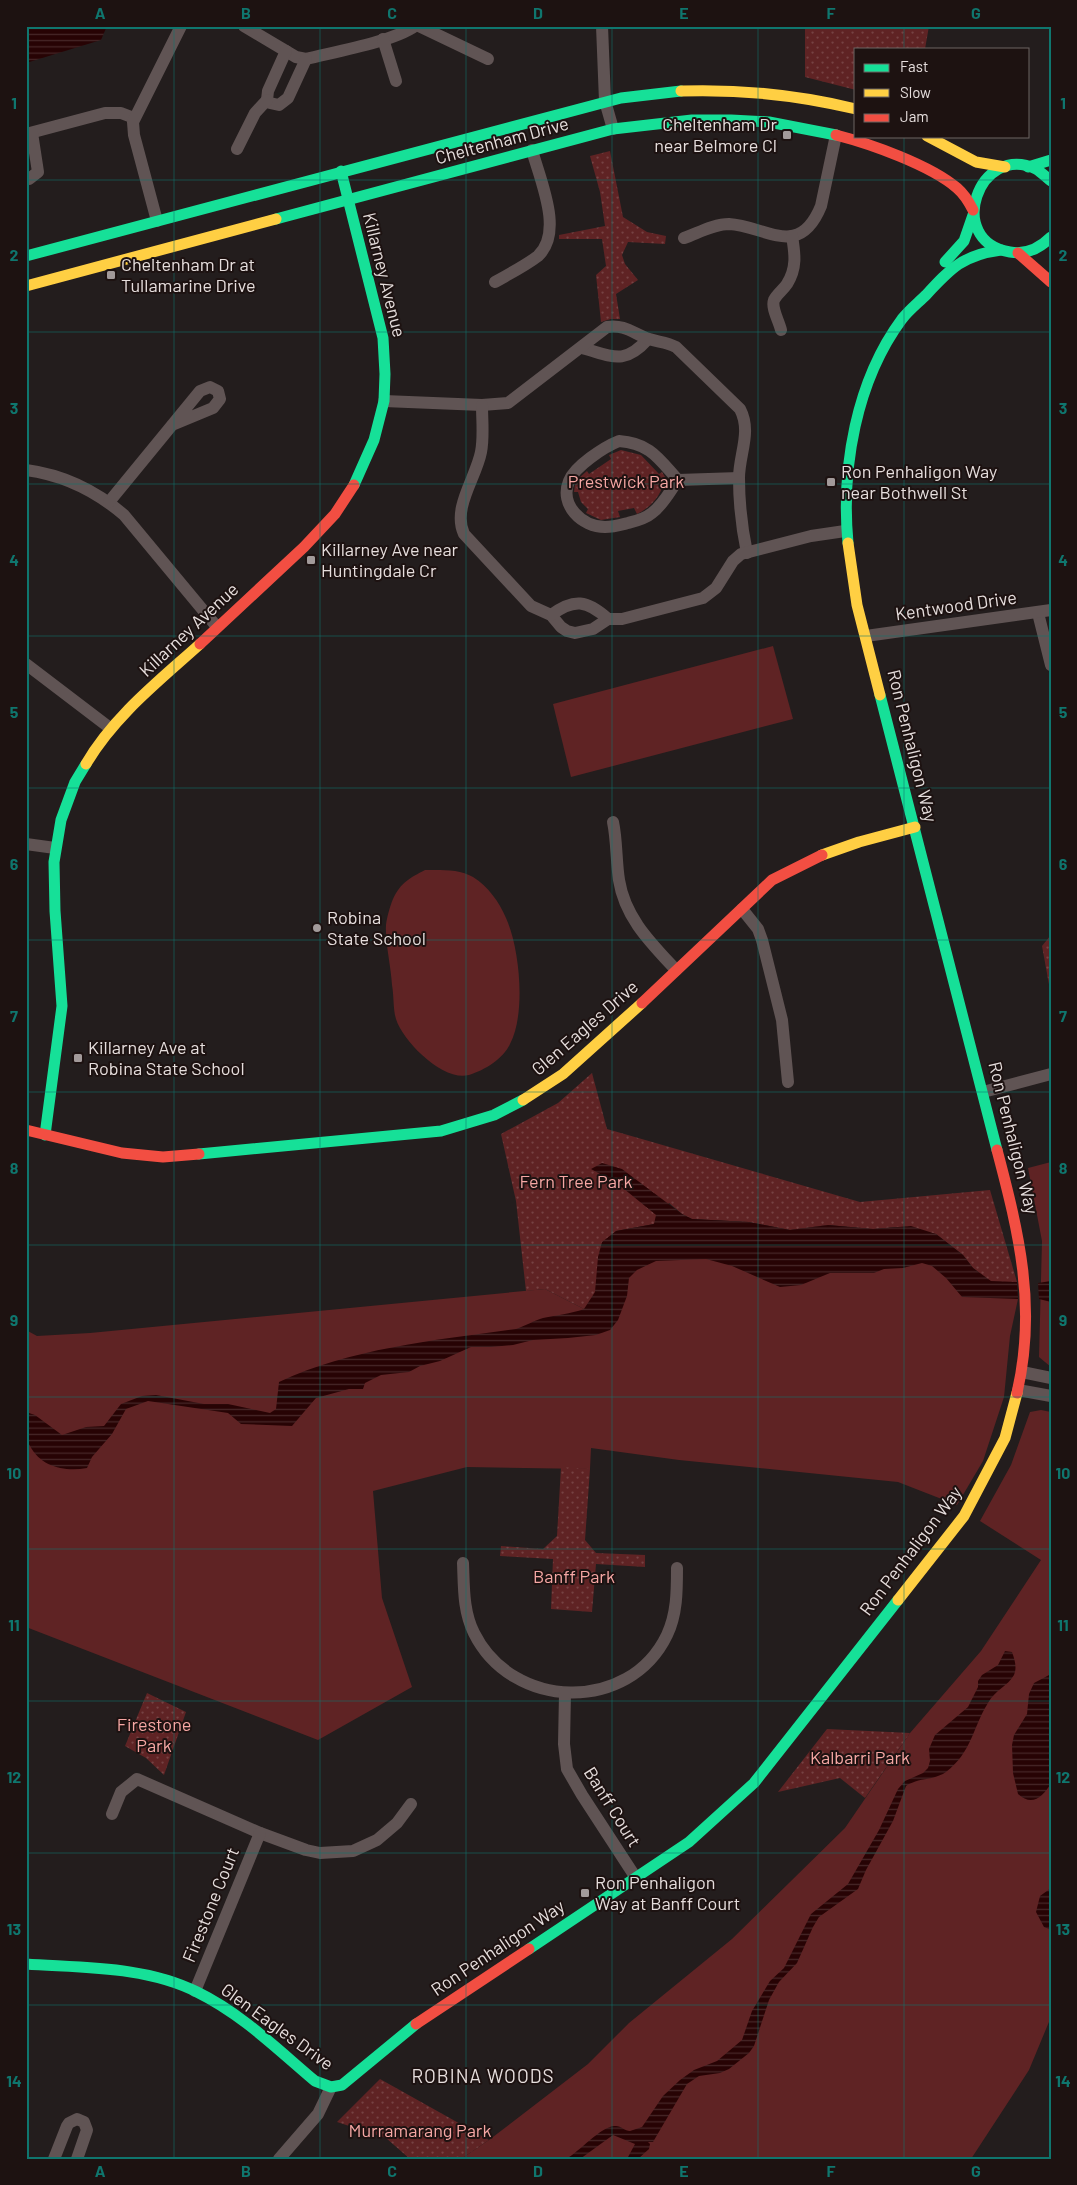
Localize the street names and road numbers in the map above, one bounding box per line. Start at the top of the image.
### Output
street label: Cheltenham Drive [433,112,571,168]
street label: Killarney Avenue [359,210,411,339]
street label: Killarney Avenue [134,578,243,681]
street label: Kentwood Drive [894,586,1018,624]
street label: Ron Penhaligon Way [883,667,943,824]
street label: Glen Eagles Drive [527,975,642,1079]
street label: Ron Penhaligon Way [984,1059,1044,1216]
street label: Ron Penhaligon Way [854,1481,966,1619]
street label: Banff Court [580,1762,646,1851]
street label: Firestone Court [177,1844,243,1965]
street label: Ron Penhaligon Way [426,1894,568,2000]
street label: Glen Eagles Drive [217,1978,338,2074]

